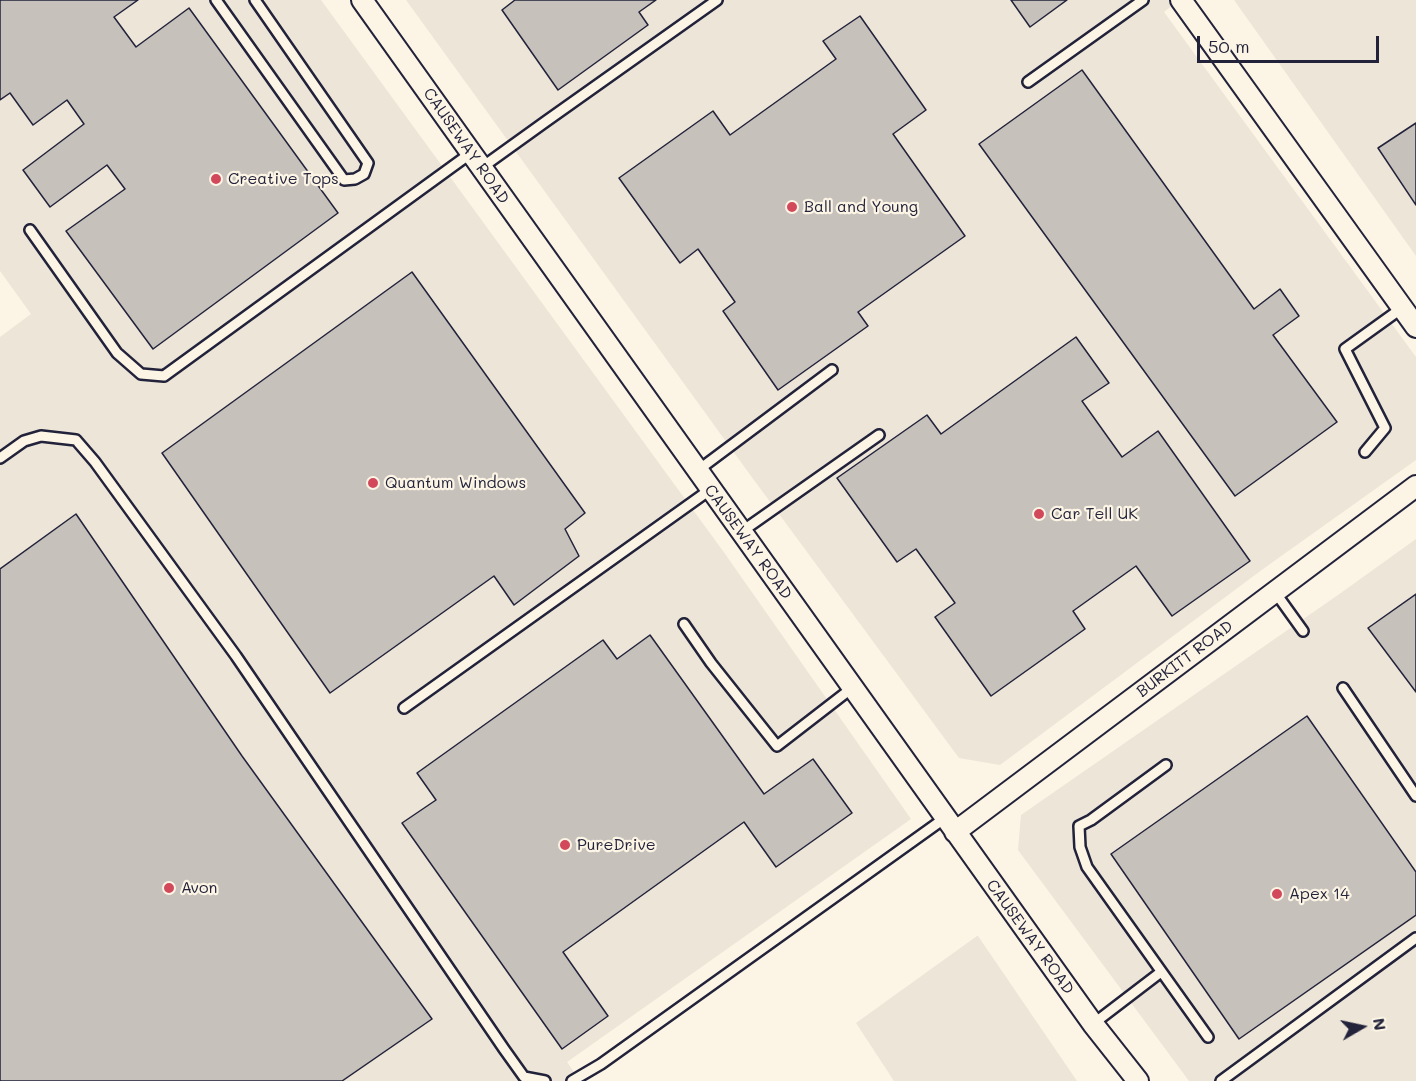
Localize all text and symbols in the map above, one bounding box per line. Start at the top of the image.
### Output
scale bar [1200,24,1382,62]
text: 50 m [1208,34,1250,58]
street label: CAUSEWAY ROAD [419,84,513,208]
place label: Creative Tops [228,169,339,189]
marker: Creative Tops [209,172,223,186]
place label: Ball and Young [804,197,918,217]
marker: Ball and Young [785,200,799,214]
place label: Quantum Windows [385,473,526,493]
marker: Quantum Windows [366,476,380,490]
street label: CAUSEWAY ROAD [700,481,796,603]
place label: Car Tell UK [1051,504,1138,524]
marker: Car Tell UK [1032,507,1046,521]
street label: BURKITT ROAD [1133,617,1237,701]
place label: PureDrive [577,835,656,855]
marker: PureDrive [558,838,572,852]
street label: CAUSEWAY ROAD [982,876,1078,998]
place label: Avon [181,878,217,898]
marker: Avon [162,881,176,895]
place label: Apex 14 [1289,884,1350,904]
marker: Apex 14 [1270,887,1284,901]
north arrow [1332,997,1392,1057]
text: N [1369,1016,1392,1032]

